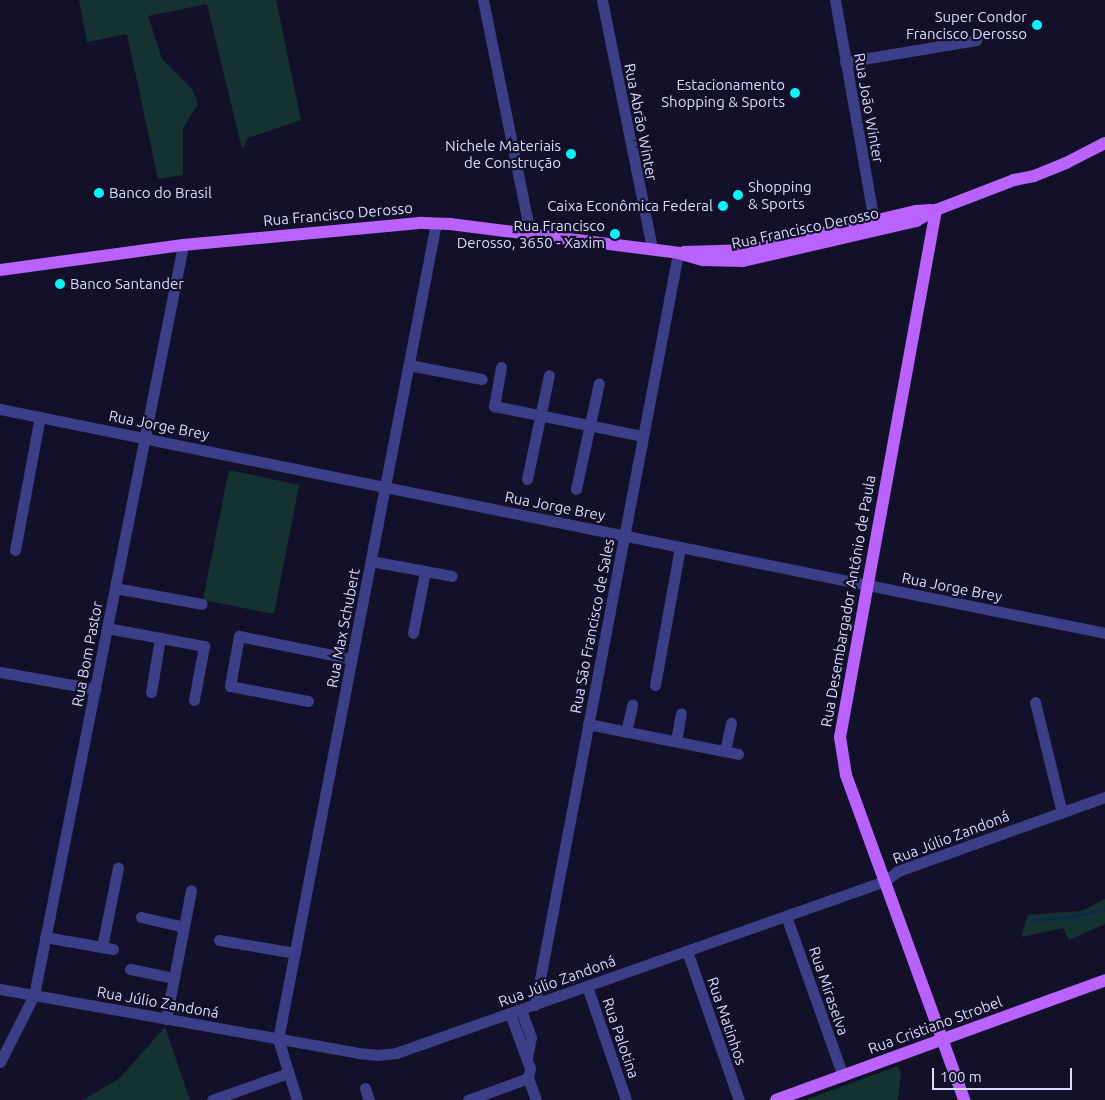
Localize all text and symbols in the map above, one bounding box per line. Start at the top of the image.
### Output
place label: Super Condor Francisco Derosso [906,7,1027,42]
marker: Super Condor Francisco Derosso [1031,19,1043,31]
street label: Rua João Winter [850,52,888,164]
street label: Rua Abrão Winter [621,62,661,182]
place label: Estacionamento Shopping & Sports [661,75,785,110]
marker: Estacionamento Shopping & Sports [789,87,801,99]
place label: Nichele Materiais de Construção [445,136,561,171]
marker: Nichele Materiais de Construção [565,148,577,160]
place label: Shopping & Sports [748,177,812,212]
place label: Banco do Brasil [109,184,212,202]
marker: Banco do Brasil [93,187,105,199]
marker: Shopping & Sports [732,189,744,201]
place label: Caixa Econômica Federal [547,197,713,215]
street label: Rua Francisco Derosso [262,198,414,230]
marker: Caixa Econômica Federal [717,200,729,212]
street label: Rua Francisco Derosso [730,204,880,252]
place label: Rua Francisco Derosso, 3650 - Xaxim [457,216,605,251]
marker: Rua Francisco Derosso, 3650 - Xaxim [609,228,621,240]
place label: Banco Santander [70,275,184,293]
marker: Banco Santander [54,278,66,290]
street label: Rua Jorge Brey [107,406,211,444]
street label: Rua Desembargador Antônio de Paula [817,474,879,728]
street label: Rua Jorge Brey [503,487,607,525]
street label: Rua São Francisco de Sales [566,537,618,715]
street label: Rua Max Schubert [323,567,363,689]
street label: Rua Jorge Brey [900,568,1004,606]
street label: Rua Bom Pastor [68,600,106,708]
street label: Rua Júlio Zandoná [890,806,1012,868]
street label: Rua Miraselva [805,944,853,1038]
street label: Rua Júlio Zandoná [496,951,618,1011]
street label: Rua Matinhos [704,975,750,1067]
street label: Rua Júlio Zandoná [96,982,220,1022]
street label: Rua Cristiano Strobel [866,992,1004,1058]
street label: Rua Palotina [599,995,643,1081]
scale bar [935,1058,1075,1090]
text: 100 m [940,1068,982,1085]

